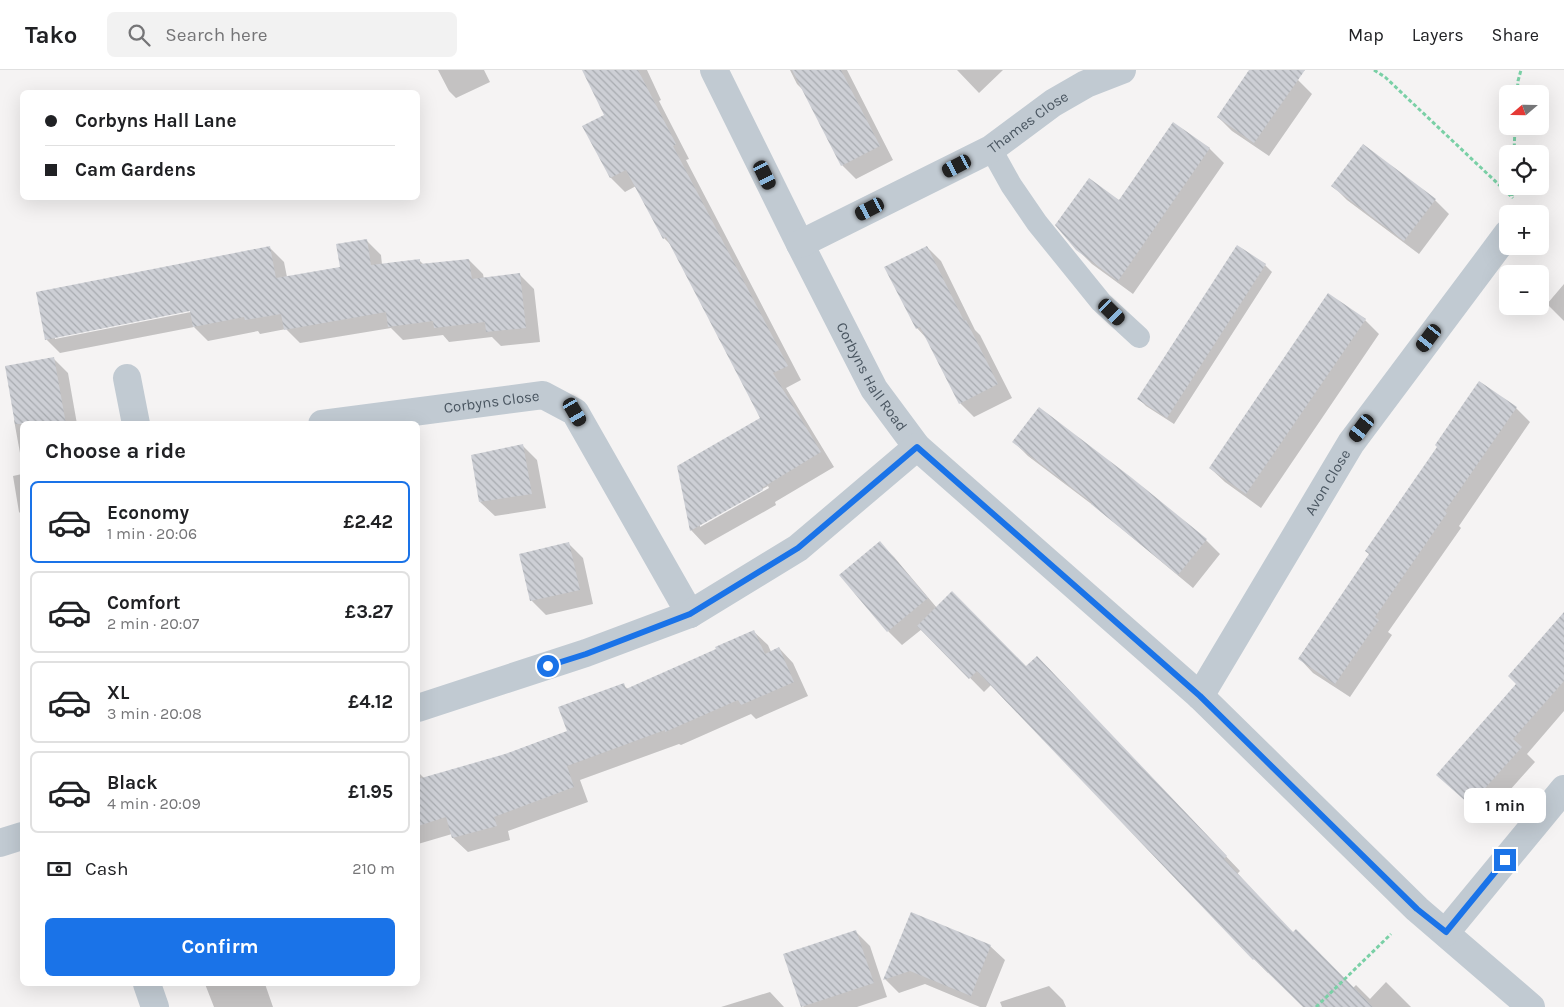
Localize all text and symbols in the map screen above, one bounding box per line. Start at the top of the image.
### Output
search box [107,12,457,57]
text: Tako [25,21,77,49]
icon: search [125,21,153,49]
text: Search here [165,24,268,46]
text: Map [1348,24,1384,46]
text: Layers [1412,24,1464,46]
text: Share [1492,24,1539,46]
north arrow [1499,85,1549,135]
map controls [1499,85,1549,315]
street label: Thames Close [984,87,1071,157]
text: Corbyns Hall Lane [75,110,236,132]
button: locate [1499,145,1549,195]
car [940,153,973,179]
car [751,158,778,192]
text: Cam Gardens [75,159,196,181]
car [853,196,886,222]
button: + [1499,205,1549,255]
button: − [1499,265,1549,315]
car [1096,296,1127,328]
street label: Corbyns Hall Road [832,319,911,435]
car [1413,322,1444,354]
street label: Corbyns Close [443,387,541,417]
car [561,395,588,429]
car [1346,412,1377,444]
text: Choose a ride [45,438,186,464]
street label: Avon Close [1301,446,1354,519]
icon: car [47,500,92,545]
text: Economy [107,502,189,524]
text: £2.42 [343,511,393,533]
text: 1 min · 20:06 [107,524,197,543]
icon: car [47,590,92,635]
text: Comfort [107,592,181,614]
text: £3.27 [345,601,393,623]
text: 2 min · 20:07 [107,614,199,633]
route start [537,655,559,677]
icon: car [47,680,92,725]
text: XL [107,682,129,704]
text: £4.12 [348,691,393,713]
text: 3 min · 20:08 [107,704,202,723]
icon: car [47,770,92,815]
text: Black [107,772,158,794]
text: £1.95 [348,781,393,803]
callout: 1 min [1464,788,1546,822]
text: 4 min · 20:09 [107,794,201,813]
text: 1 min [1485,796,1525,815]
route end [1494,849,1516,871]
icon: cash [45,855,73,883]
text: Cash [85,858,129,880]
text: 210 m [352,859,395,878]
button: Confirm [45,918,395,976]

